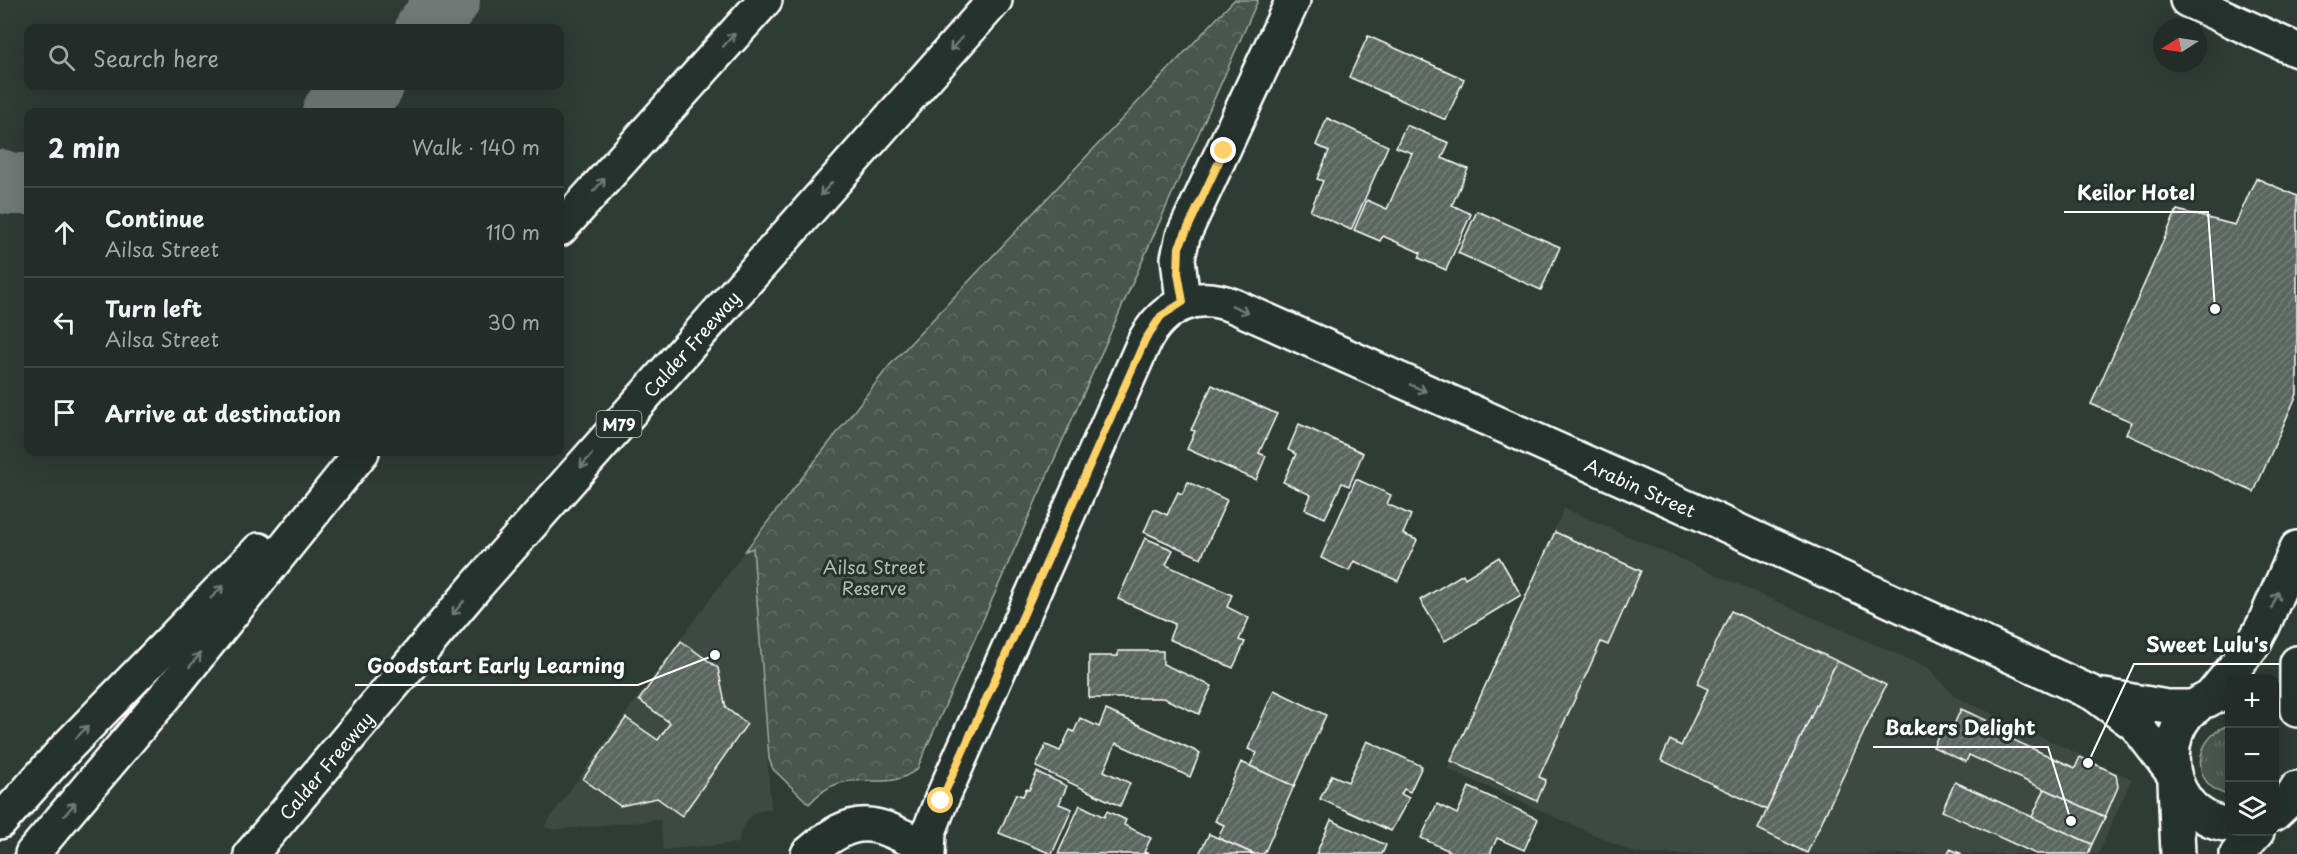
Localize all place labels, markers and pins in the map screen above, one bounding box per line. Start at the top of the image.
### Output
callout: Keilor Hotel [2064,174,2208,212]
callout: Sweet Lulu's [2134,626,2280,664]
callout: Goodstart Early Learning [355,647,638,685]
callout: Bakers Delight [1873,709,2048,747]

